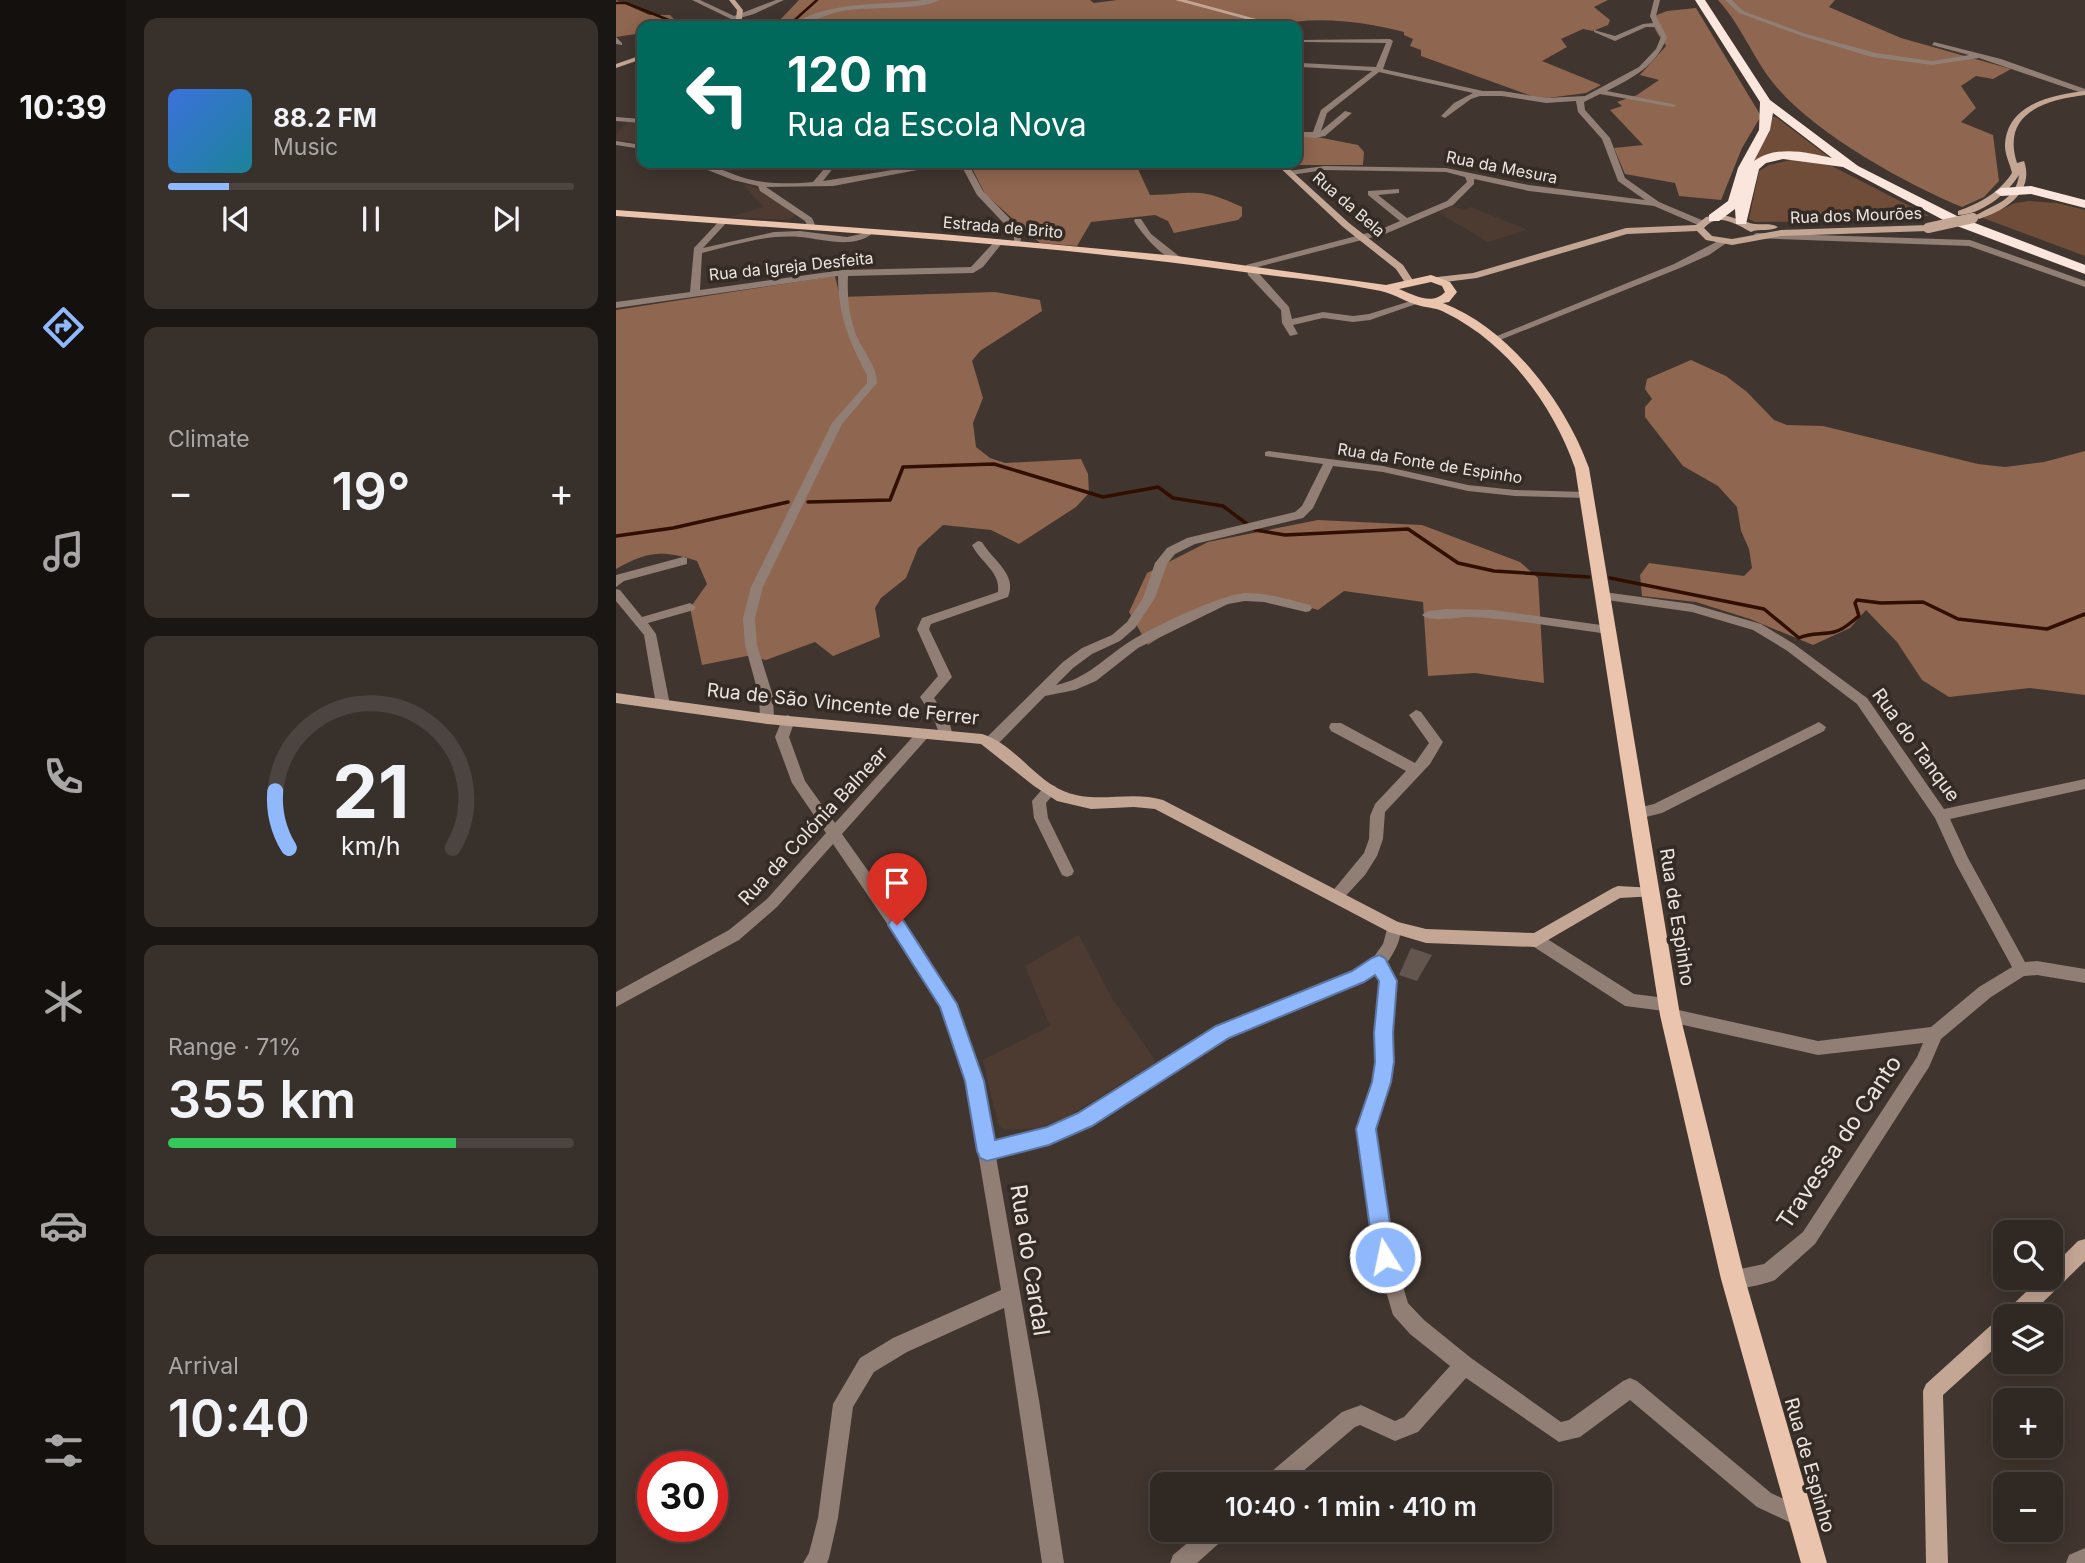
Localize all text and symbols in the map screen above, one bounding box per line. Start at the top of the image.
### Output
text: 120 m [787,45,928,104]
icon: left [672,49,763,140]
text: 10:39 [19,88,107,127]
text: 88.2 FM [273,102,377,133]
text: Rua da Escola Nova [787,105,1087,144]
text: Music [273,133,338,161]
street label: Rua da Mesura [1445,146,1559,188]
street label: Rua da Bela [1309,167,1389,241]
icon: previous [217,200,255,238]
icon: pause [352,200,390,238]
icon: next [487,200,525,238]
street label: Rua dos Mourões [1790,203,1922,227]
street label: Estrada de Brito [942,212,1064,242]
street label: Rua da Igreja Desfeita [708,247,874,285]
icon: directions [39,303,88,352]
text: Climate [168,425,250,453]
street label: Rua da Fonte de Espinho [1336,438,1524,488]
text: 19° [331,460,411,523]
text: − [168,469,193,515]
text: + [549,469,574,515]
icon: music [39,527,88,576]
street label: Rua de São Vincente de Ferrer [706,678,980,730]
street label: Rua do Tanque [1867,684,1965,806]
street label: Rua da Colónia Balnear [734,742,892,910]
text: 21 [332,747,410,836]
icon: phone [39,752,88,801]
text: km/h [341,830,401,860]
street label: Rua de Espinho [1655,847,1699,987]
pin [867,853,927,925]
icon: arrive [878,864,916,902]
icon: climate [39,977,88,1026]
text: Range · 71% [168,1033,301,1061]
street label: Travessa do Canto [1771,1050,1907,1234]
text: 355 km [168,1068,356,1131]
street label: Rua do Cardal [1004,1182,1056,1338]
icon: car [39,1201,88,1250]
position arrow [1348,1220,1422,1294]
map controls [1993,1220,2063,1542]
button: search [1993,1220,2063,1290]
button: layers [1993,1304,2063,1374]
text: Arrival [168,1352,239,1380]
text: 10:40 [168,1387,310,1450]
button: + [1993,1388,2063,1458]
street label: Rua de Espinho [1780,1395,1840,1535]
icon: filters [39,1426,88,1475]
speed limit sign: 30 [637,1451,728,1542]
button: − [1993,1472,2063,1542]
text: 10:40 · 1 min · 410 m [1225,1491,1477,1522]

